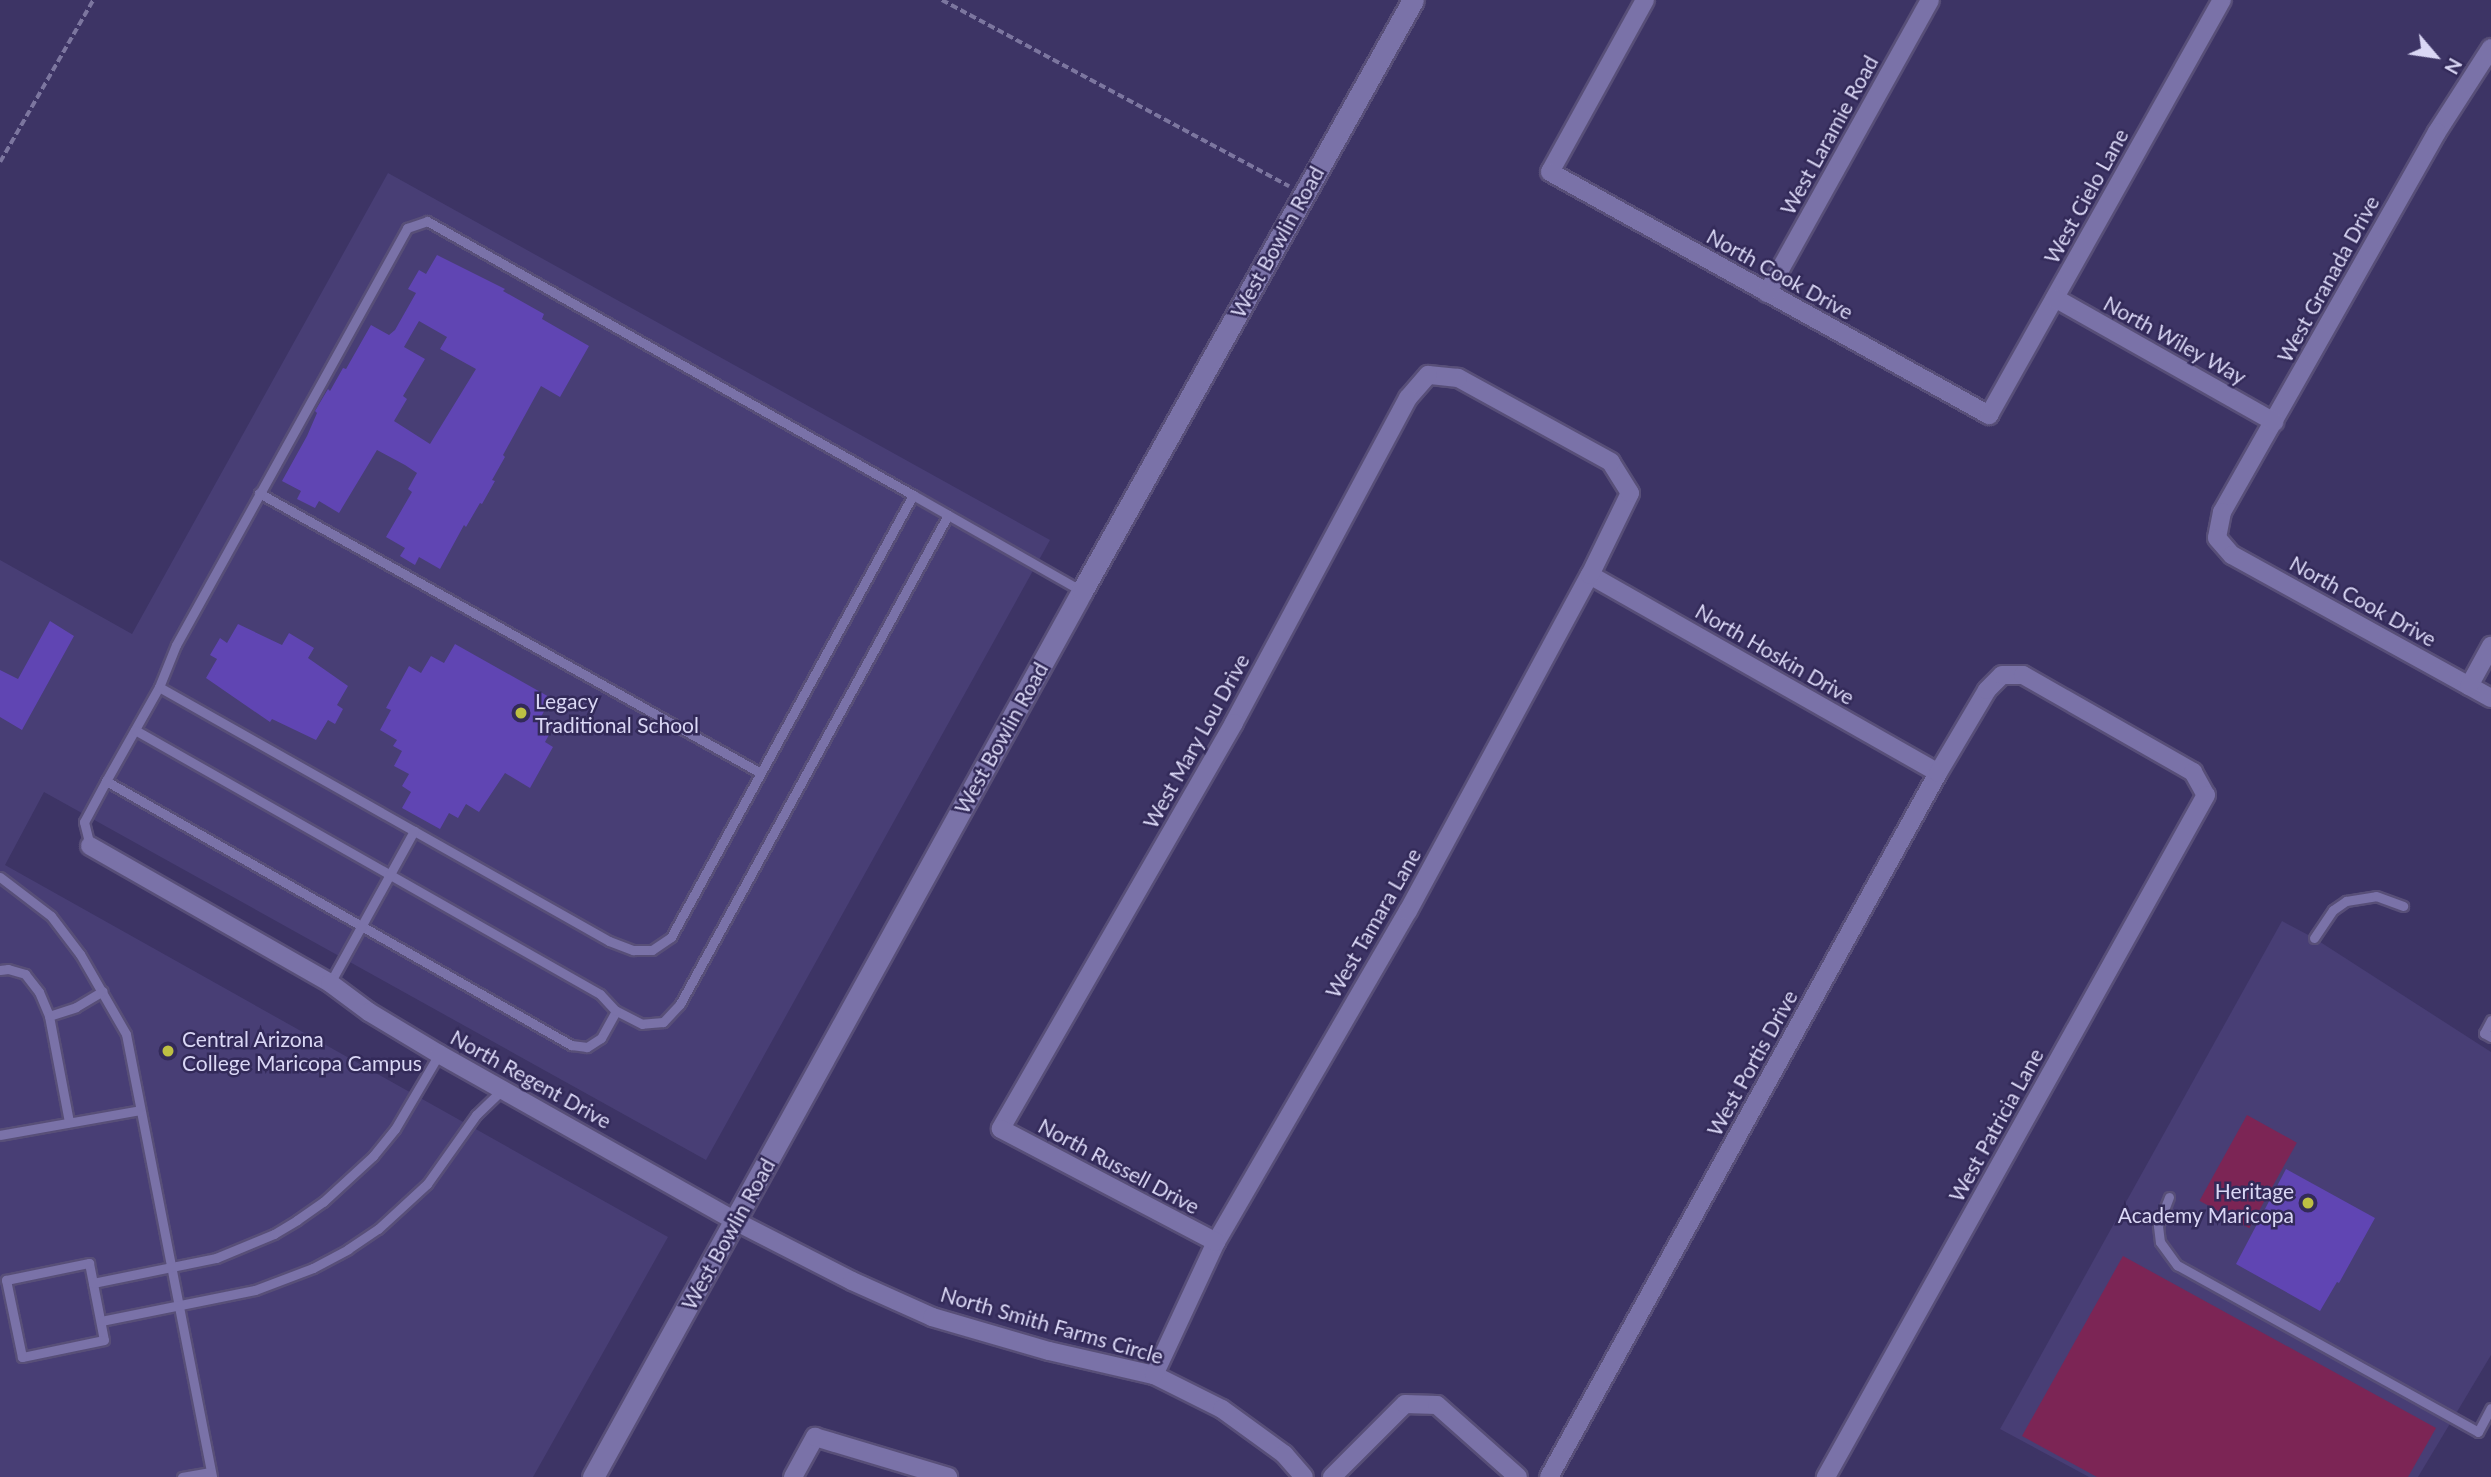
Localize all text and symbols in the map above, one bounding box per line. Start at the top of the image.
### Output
north arrow [2400,21,2470,91]
street label: West Laramie Road [1775,51,1883,219]
text: N [2440,54,2467,78]
street label: West Cielo Lane [2039,124,2133,268]
street label: West Bowlin Road [1225,162,1329,322]
street label: West Granada Drive [2272,191,2384,367]
street label: North Cook Drive [1702,223,1858,325]
street label: North Wiley Way [2099,290,2251,390]
street label: North Cook Drive [2285,550,2441,652]
street label: North Hoskin Drive [1691,598,1859,710]
street label: West Mary Lou Drive [1137,649,1255,833]
street label: West Bowlin Road [949,658,1053,818]
place label: Legacy Traditional School [535,688,699,738]
marker: Legacy Traditional School [513,705,529,721]
street label: West Tamara Lane [1320,843,1426,1003]
street label: West Portis Drive [1702,986,1802,1140]
street label: North Regent Drive [446,1024,616,1134]
place label: Central Arizona College Maricopa Campus [182,1026,422,1076]
marker: Central Arizona College Maricopa Campus [160,1043,176,1059]
street label: West Patricia Lane [1943,1044,2049,1206]
street label: North Russell Drive [1034,1113,1204,1219]
street label: West Bowlin Road [676,1154,780,1314]
place label: Heritage Academy Maricopa [2117,1178,2294,1228]
marker: Heritage Academy Maricopa [2300,1195,2316,1211]
street label: North Smith Farms Circle [938,1281,1166,1369]

